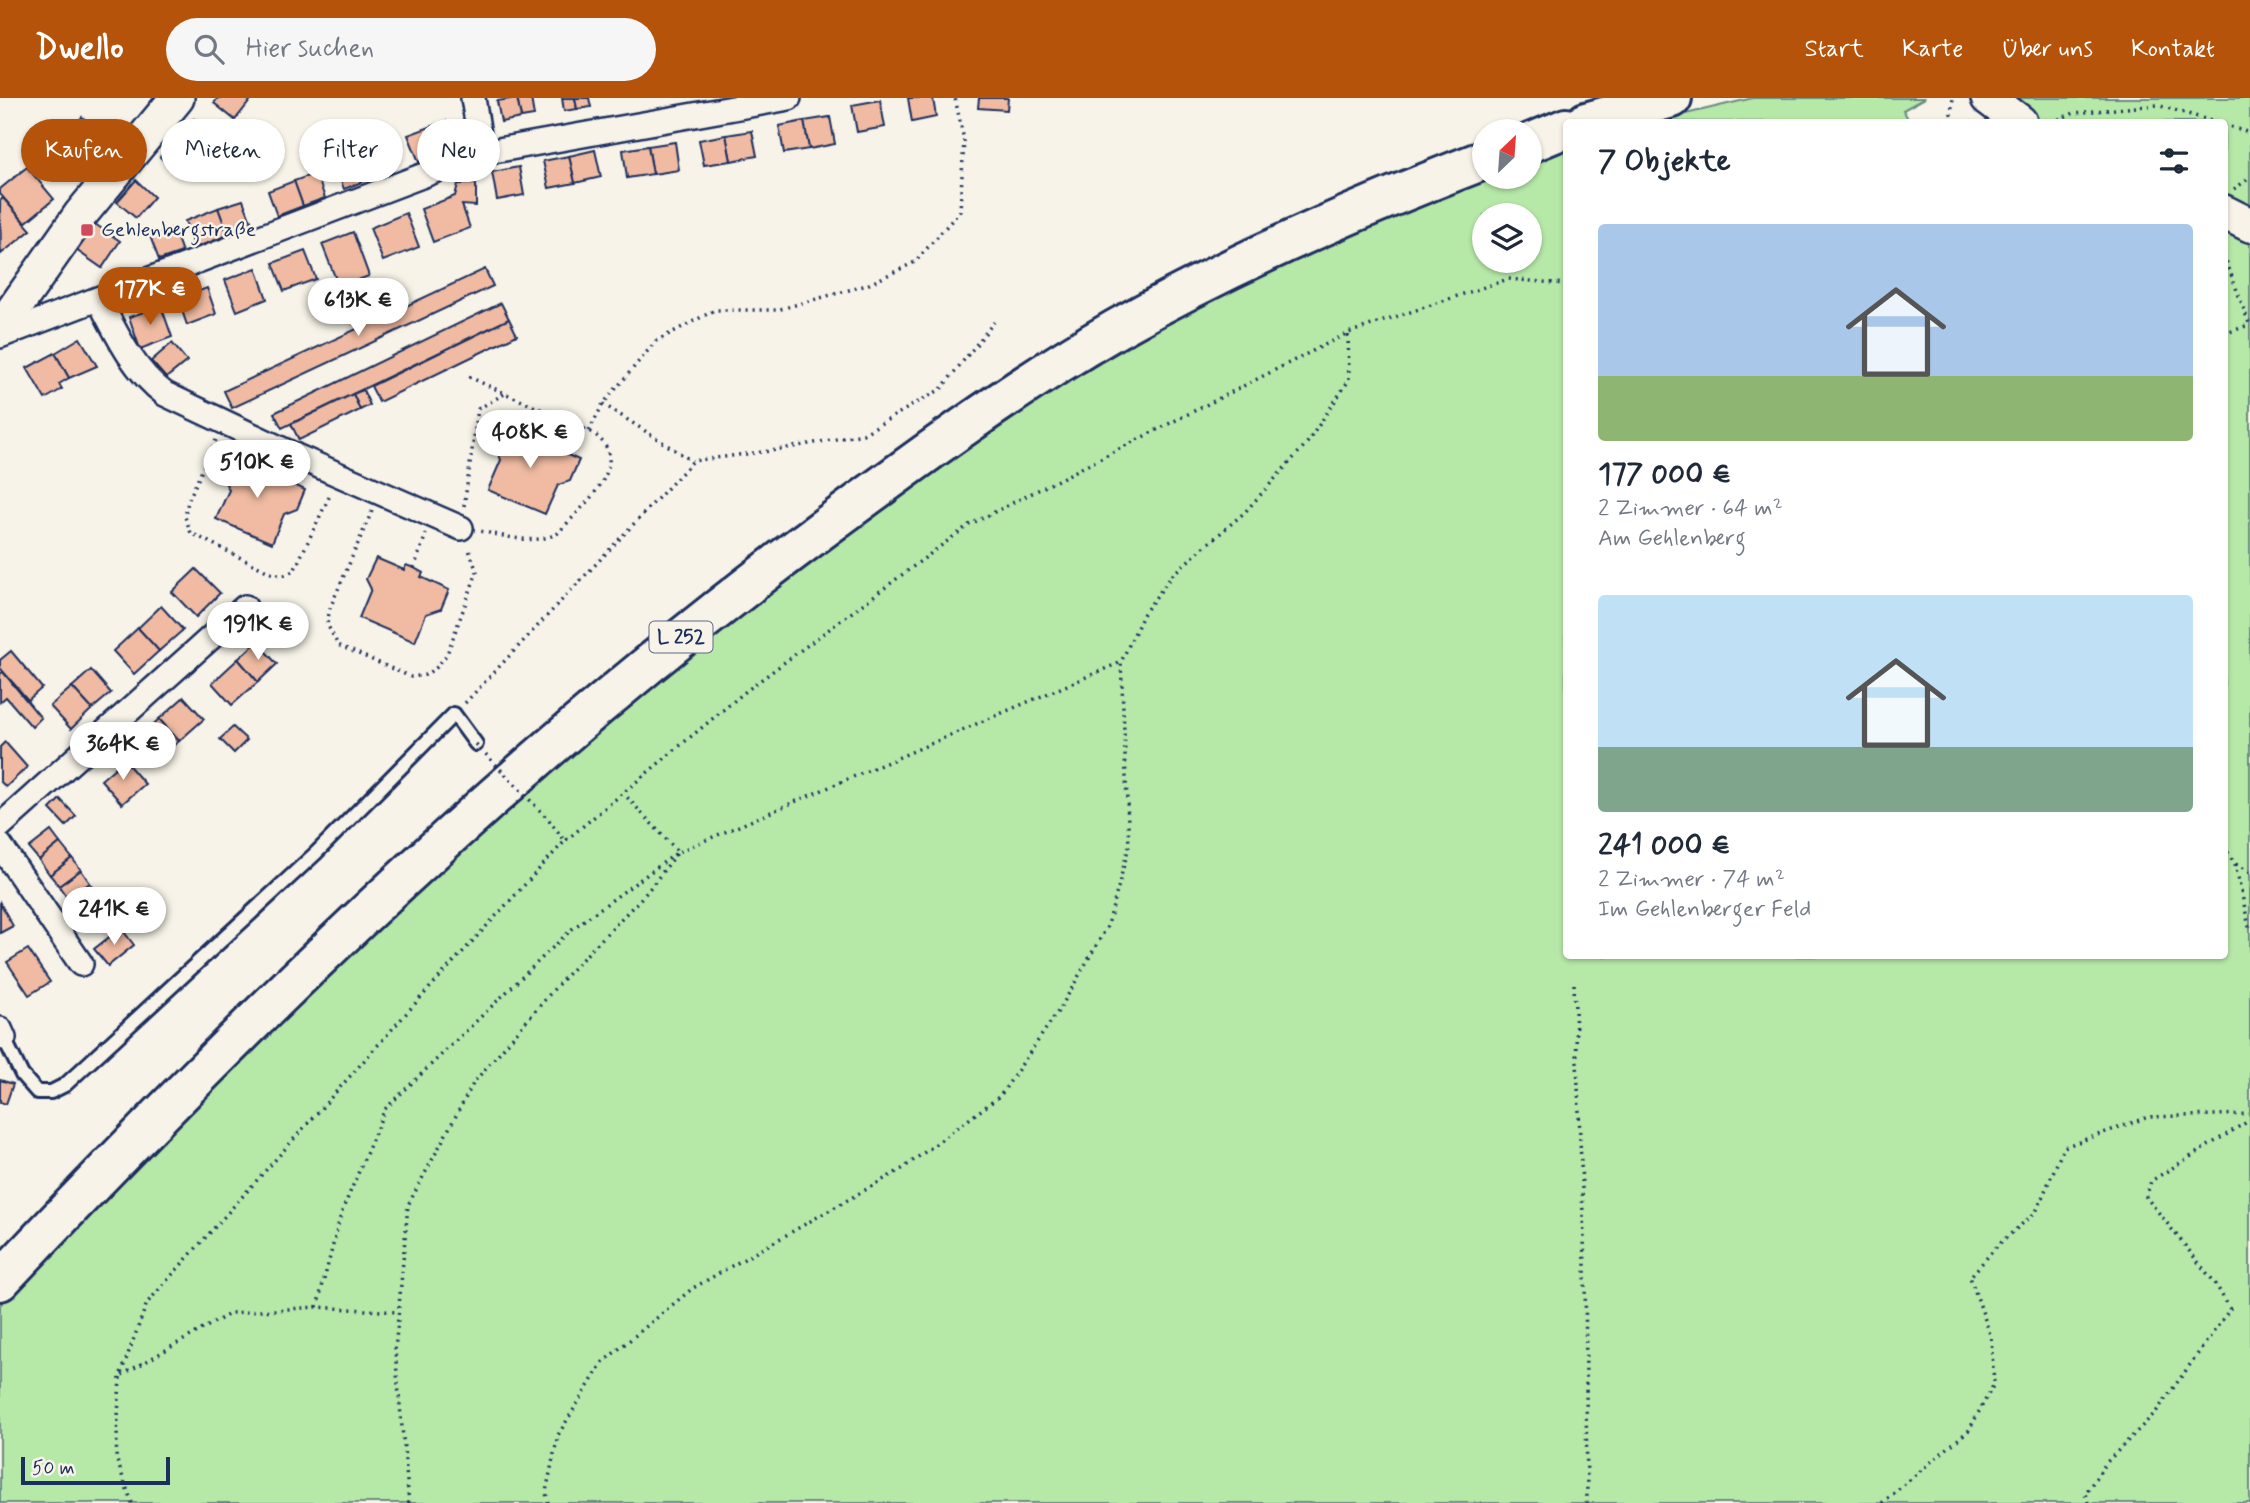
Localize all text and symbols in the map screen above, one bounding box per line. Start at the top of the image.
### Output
search box [166,18,656,81]
text: Dwello [35,27,124,71]
icon: search [190,30,228,68]
text: Hier suchen [246,32,374,66]
text: Start [1804,34,1864,65]
text: Karte [1902,34,1963,65]
text: Über uns [2001,34,2093,65]
text: Kontakt [2131,34,2215,65]
chip: Kaufen [21,119,147,182]
chip: Mieten [161,119,285,182]
chip: Filter [299,119,403,182]
chip: Neu [417,119,500,182]
north arrow [1472,119,1542,189]
map controls [1472,119,1542,273]
text: 7 Objekte [1598,142,1731,181]
icon: filters [2155,142,2193,180]
button: layers [1472,203,1542,273]
place label: Gehlenbergstraße [101,216,256,246]
marker: Gehlenbergstraße [79,222,95,238]
pin: 177K € [93,268,207,327]
icon: home [1833,269,1959,395]
text: 177K € [114,275,186,305]
pin: 613K € [301,278,415,338]
text: 613K € [324,286,392,316]
pin: 408K € [473,410,587,470]
text: 408K € [492,418,568,448]
pin: 510K € [200,440,314,500]
text: 510K € [219,448,295,478]
text: 177 000 € [1598,455,1731,494]
text: 2 Zimmer · 64 m² [1598,494,1783,524]
text: Am Gehlenberg [1598,524,1746,554]
pin: 191K € [201,602,315,662]
text: 191K € [223,610,293,640]
road number: L 252 [650,622,712,652]
icon: home [1833,640,1959,766]
pin: 364K € [66,722,180,782]
text: 364K € [86,730,160,760]
text: 241 000 € [1598,826,1730,865]
text: 2 Zimmer · 74 m² [1598,865,1785,895]
pin: 241K € [57,888,171,947]
text: 241K € [78,895,150,925]
text: Im Gehlenberger Feld [1598,895,1811,925]
scale bar [21,1454,170,1486]
text: 50 m [32,1456,75,1481]

